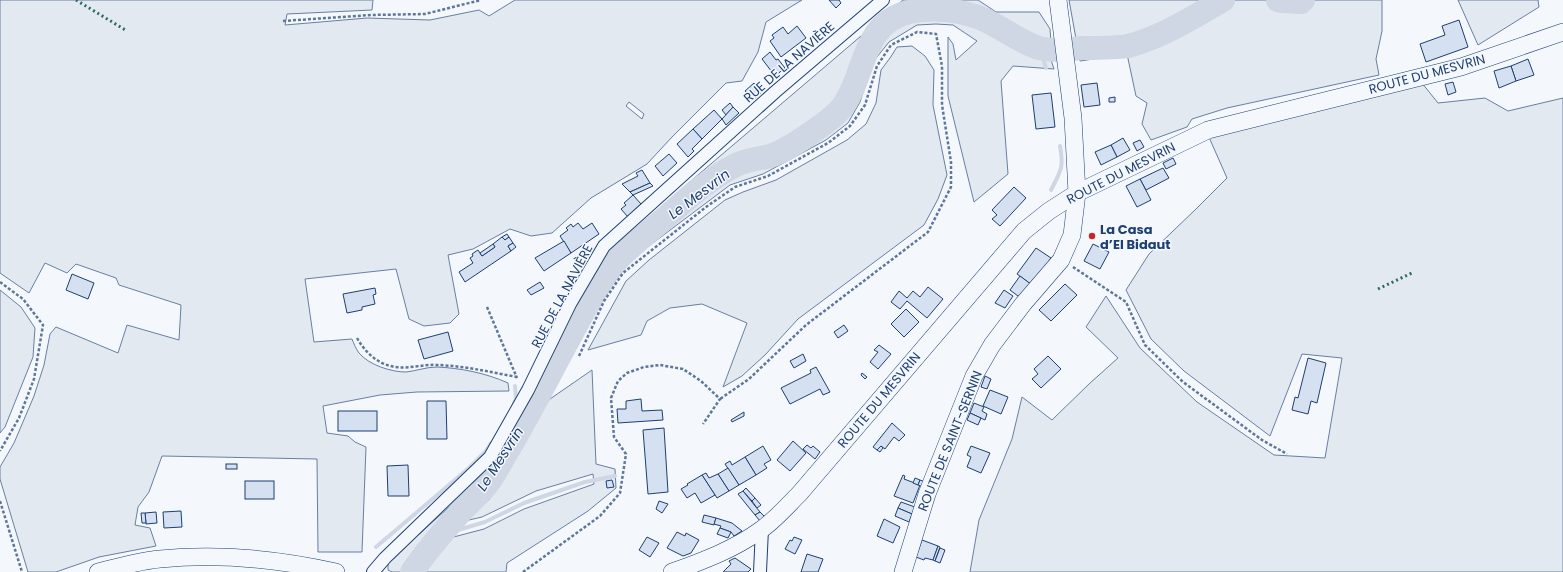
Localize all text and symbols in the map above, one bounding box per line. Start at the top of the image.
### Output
street label: RUE DE LA NAVIÈRE [739,17,839,107]
street label: ROUTE DU MESVRIN [1367,49,1487,99]
street label: ROUTE DU MESVRIN [1063,137,1179,209]
water label: Le Mesvrin [664,164,734,224]
place label: La Casa d’El Bidaut [1100,220,1171,254]
marker: La Casa d’El Bidaut [1087,231,1097,241]
street label: RUE DE LA NAVIÈRE [527,241,597,351]
street label: ROUTE DU MESVRIN [833,348,925,452]
street label: ROUTE DE SAINT-SERNIN [913,368,987,514]
water label: Le Mesvrin [472,423,528,495]

